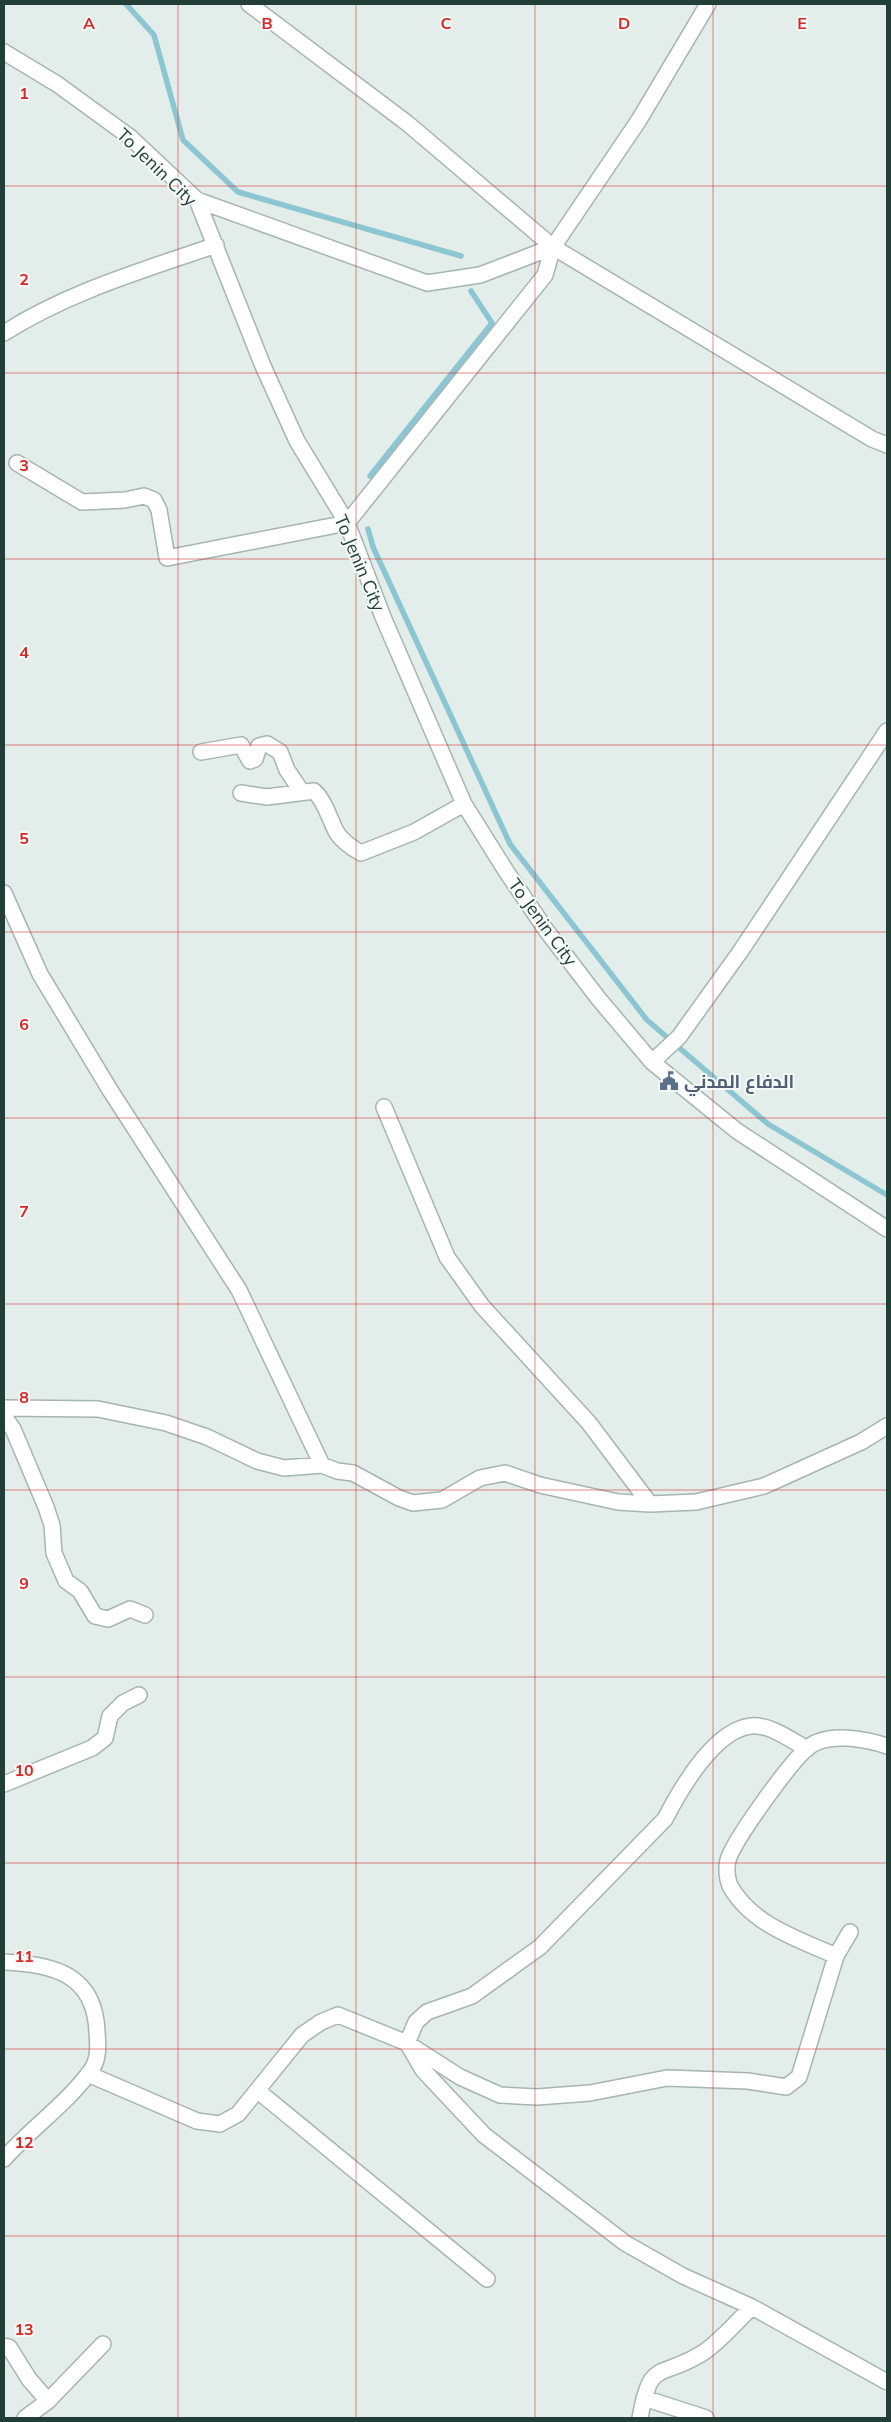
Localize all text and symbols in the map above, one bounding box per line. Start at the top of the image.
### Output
text: A [83,13,95,33]
text: B [261,13,273,33]
text: C [441,13,452,33]
text: D [618,13,630,33]
text: E [797,13,807,33]
text: 1 [19,83,29,103]
street label: To Jenin City [112,123,202,211]
text: 2 [19,269,29,289]
text: 3 [19,455,29,475]
street label: To Jenin City [329,511,391,615]
text: 4 [19,642,29,662]
text: 5 [19,828,29,848]
street label: To Jenin City [503,874,583,971]
text: 6 [19,1014,29,1034]
public building icon: الدفاع المدني [658,1070,680,1092]
place label: الدفاع المدني [684,1070,794,1097]
text: 7 [19,1201,29,1221]
text: 8 [19,1387,29,1407]
text: 9 [19,1573,29,1593]
text: 10 [14,1760,34,1780]
text: 11 [14,1946,34,1966]
text: 12 [14,2132,34,2152]
text: 13 [14,2319,34,2339]

